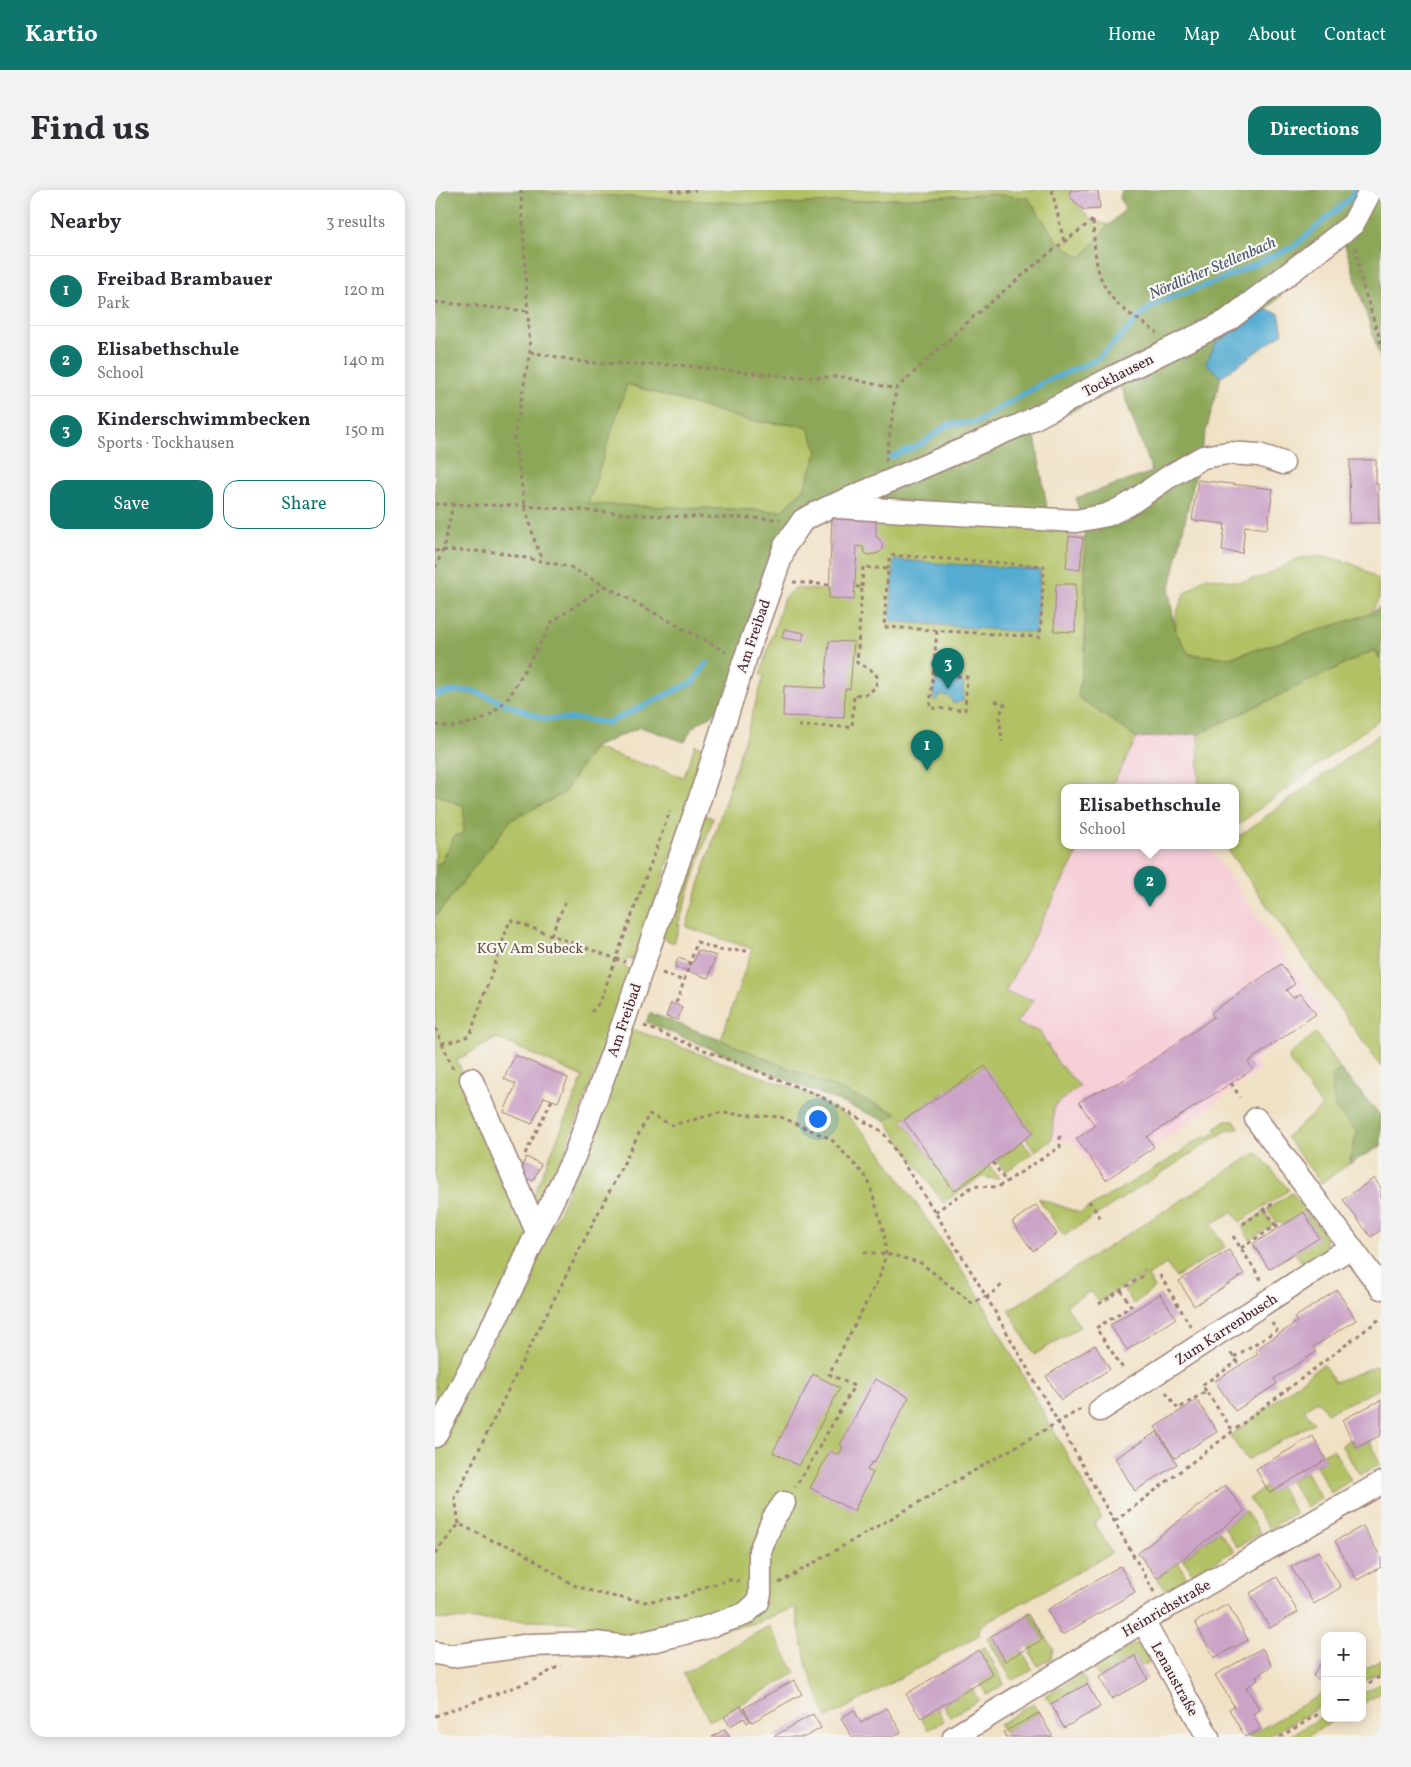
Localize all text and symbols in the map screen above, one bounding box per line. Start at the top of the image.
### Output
text: Kartio [25,18,98,52]
text: Home [1108,23,1156,48]
text: Map [1184,23,1220,48]
text: About [1248,23,1296,48]
text: Contact [1324,23,1386,48]
text: Find us [30,106,150,154]
button: Directions [1248,106,1381,155]
text: Nearby [50,208,121,237]
text: 3 results [326,212,385,234]
water label: Nördlicher Stellenbach [1146,232,1280,306]
text: Freibad Brambauer [97,267,273,293]
text: 1 [63,280,69,302]
text: 120 m [343,280,385,302]
text: Park [97,293,130,315]
text: Elisabethschule [97,337,239,363]
street label: Tockhausen [1079,349,1158,403]
text: 2 [62,350,70,372]
text: 140 m [343,350,385,372]
text: School [97,363,144,385]
text: Kinderschwimmbecken [97,407,311,433]
text: 3 [62,420,70,442]
text: 150 m [344,420,385,442]
text: Sports · Tockhausen [97,433,234,455]
button: Save [50,480,213,529]
button: Share [223,480,385,529]
street label: Am Freibad [732,597,777,676]
pin: 3 [932,648,964,689]
pin: 1 [911,730,943,771]
popup [1061,784,1239,849]
text: Elisabethschule [1079,793,1221,819]
text: School [1079,819,1126,841]
pin: 2 [1134,866,1166,907]
park label: KGV Am Subeck [477,939,583,960]
street label: Am Freibad [603,981,648,1060]
your location [805,1106,831,1132]
street label: Zum Karrenbusch [1171,1289,1282,1371]
street label: Heinrichstraße [1118,1575,1215,1643]
map controls [1321,1632,1366,1722]
button: + [1321,1632,1366,1677]
street label: Lenaustraße [1145,1639,1203,1721]
button: − [1321,1677,1366,1722]

